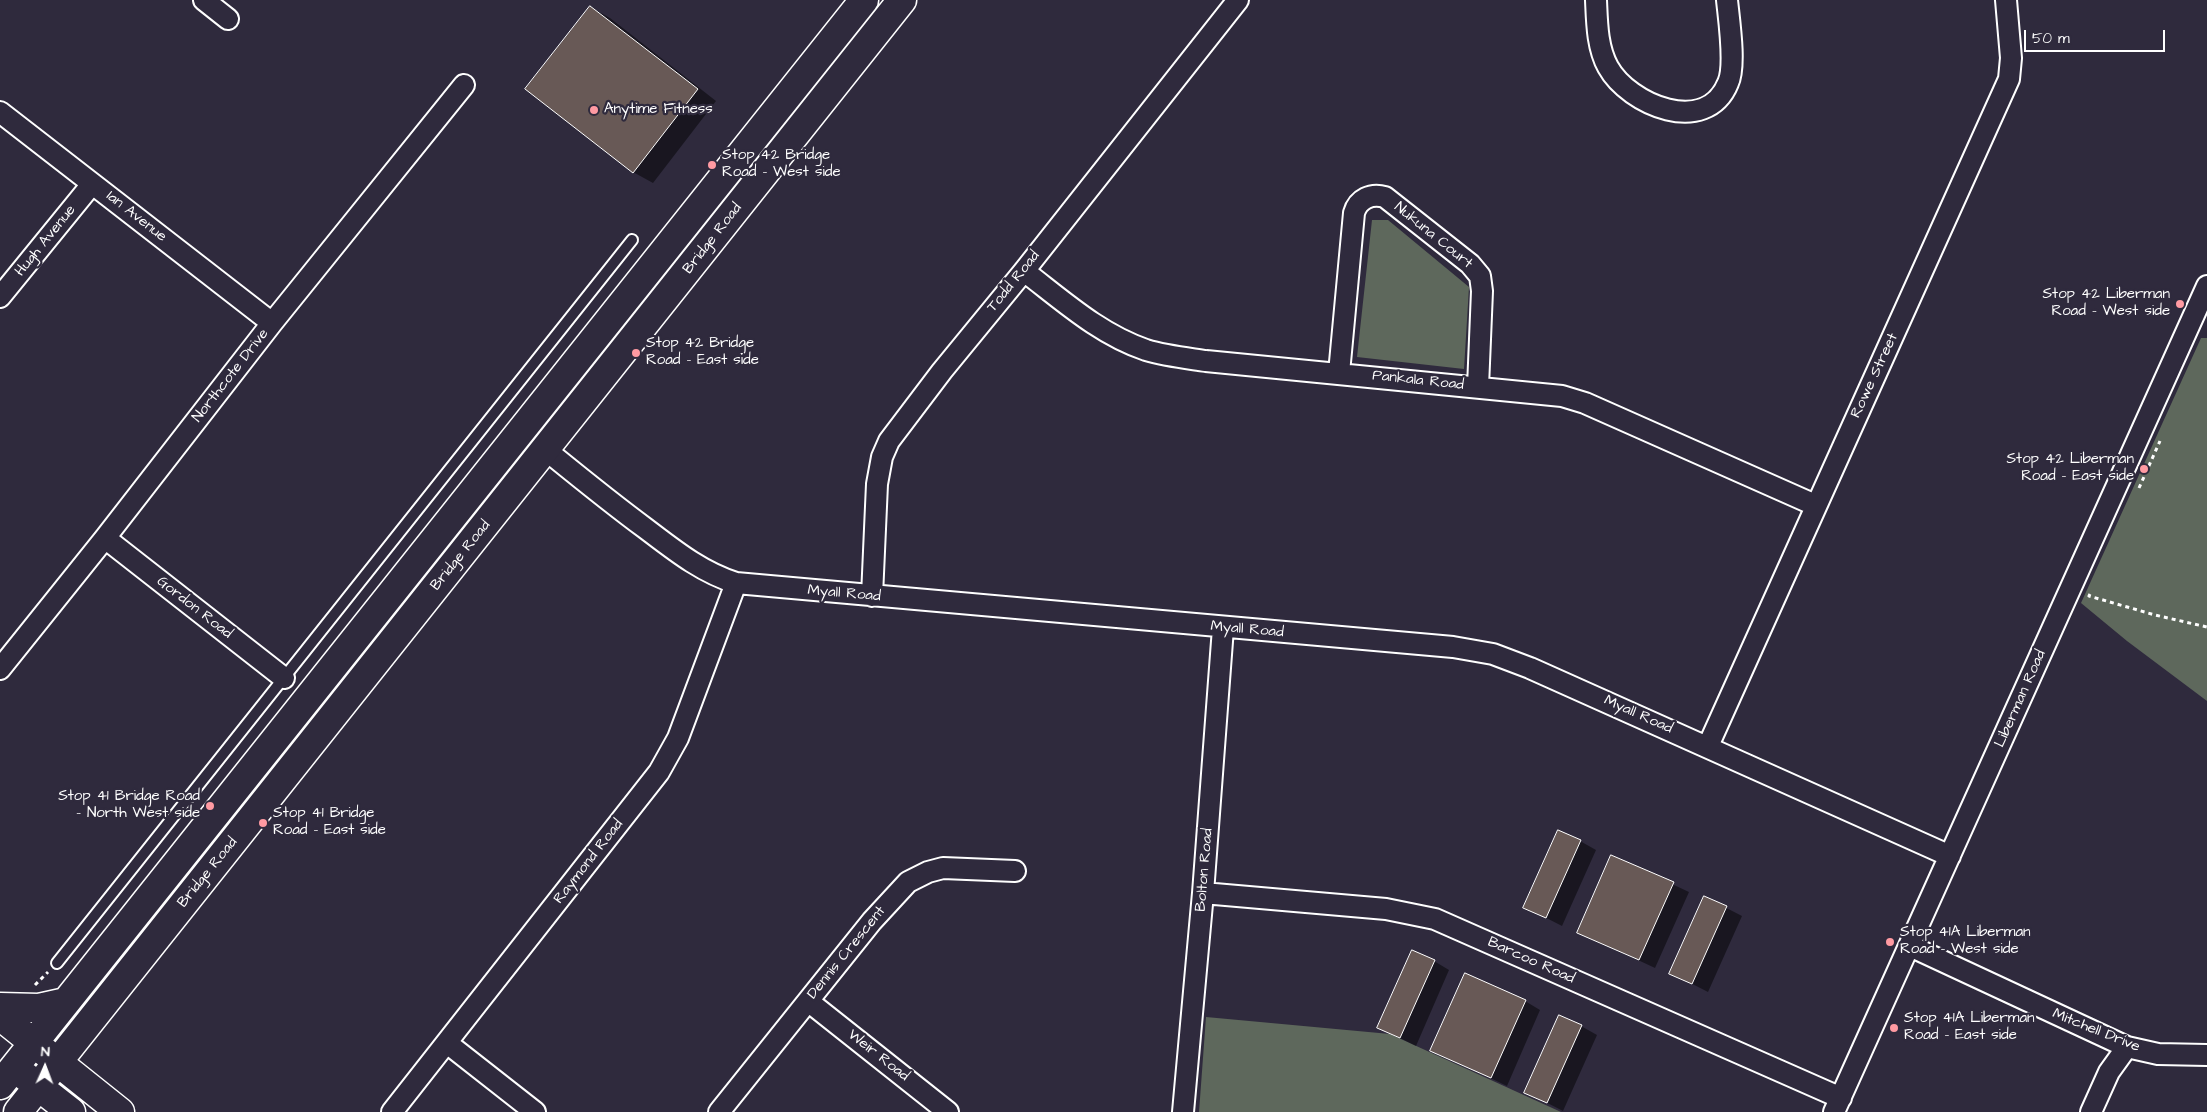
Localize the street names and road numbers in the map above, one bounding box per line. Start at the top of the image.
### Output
street label: Ian Avenue [102,188,170,246]
street label: Nukuna Court [1390,199,1476,273]
street label: Bridge Road [680,200,746,278]
street label: Hugh Avenue [12,202,80,280]
street label: Todd Road [984,248,1044,316]
street label: Northcote Drive [189,326,273,426]
street label: Rowe Street [1847,331,1903,421]
street label: Pankala Road [1371,367,1465,395]
street label: Bridge Road [427,517,495,595]
street label: Gordon Road [153,573,235,643]
street label: Myall Road [807,582,881,606]
street label: Myall Road [1210,618,1284,642]
street label: Liberman Road [1991,647,2051,751]
street label: Myall Road [1601,692,1675,738]
street label: Raymond Road [550,816,628,908]
street label: Bolton Road [1192,827,1218,913]
street label: Bridge Road [174,834,242,912]
street label: Dennis Crescent [804,903,890,1003]
street label: Barcoo Road [1485,934,1577,988]
street label: Mitchell Drive [2050,1005,2142,1057]
street label: Weir Road [844,1026,912,1086]

